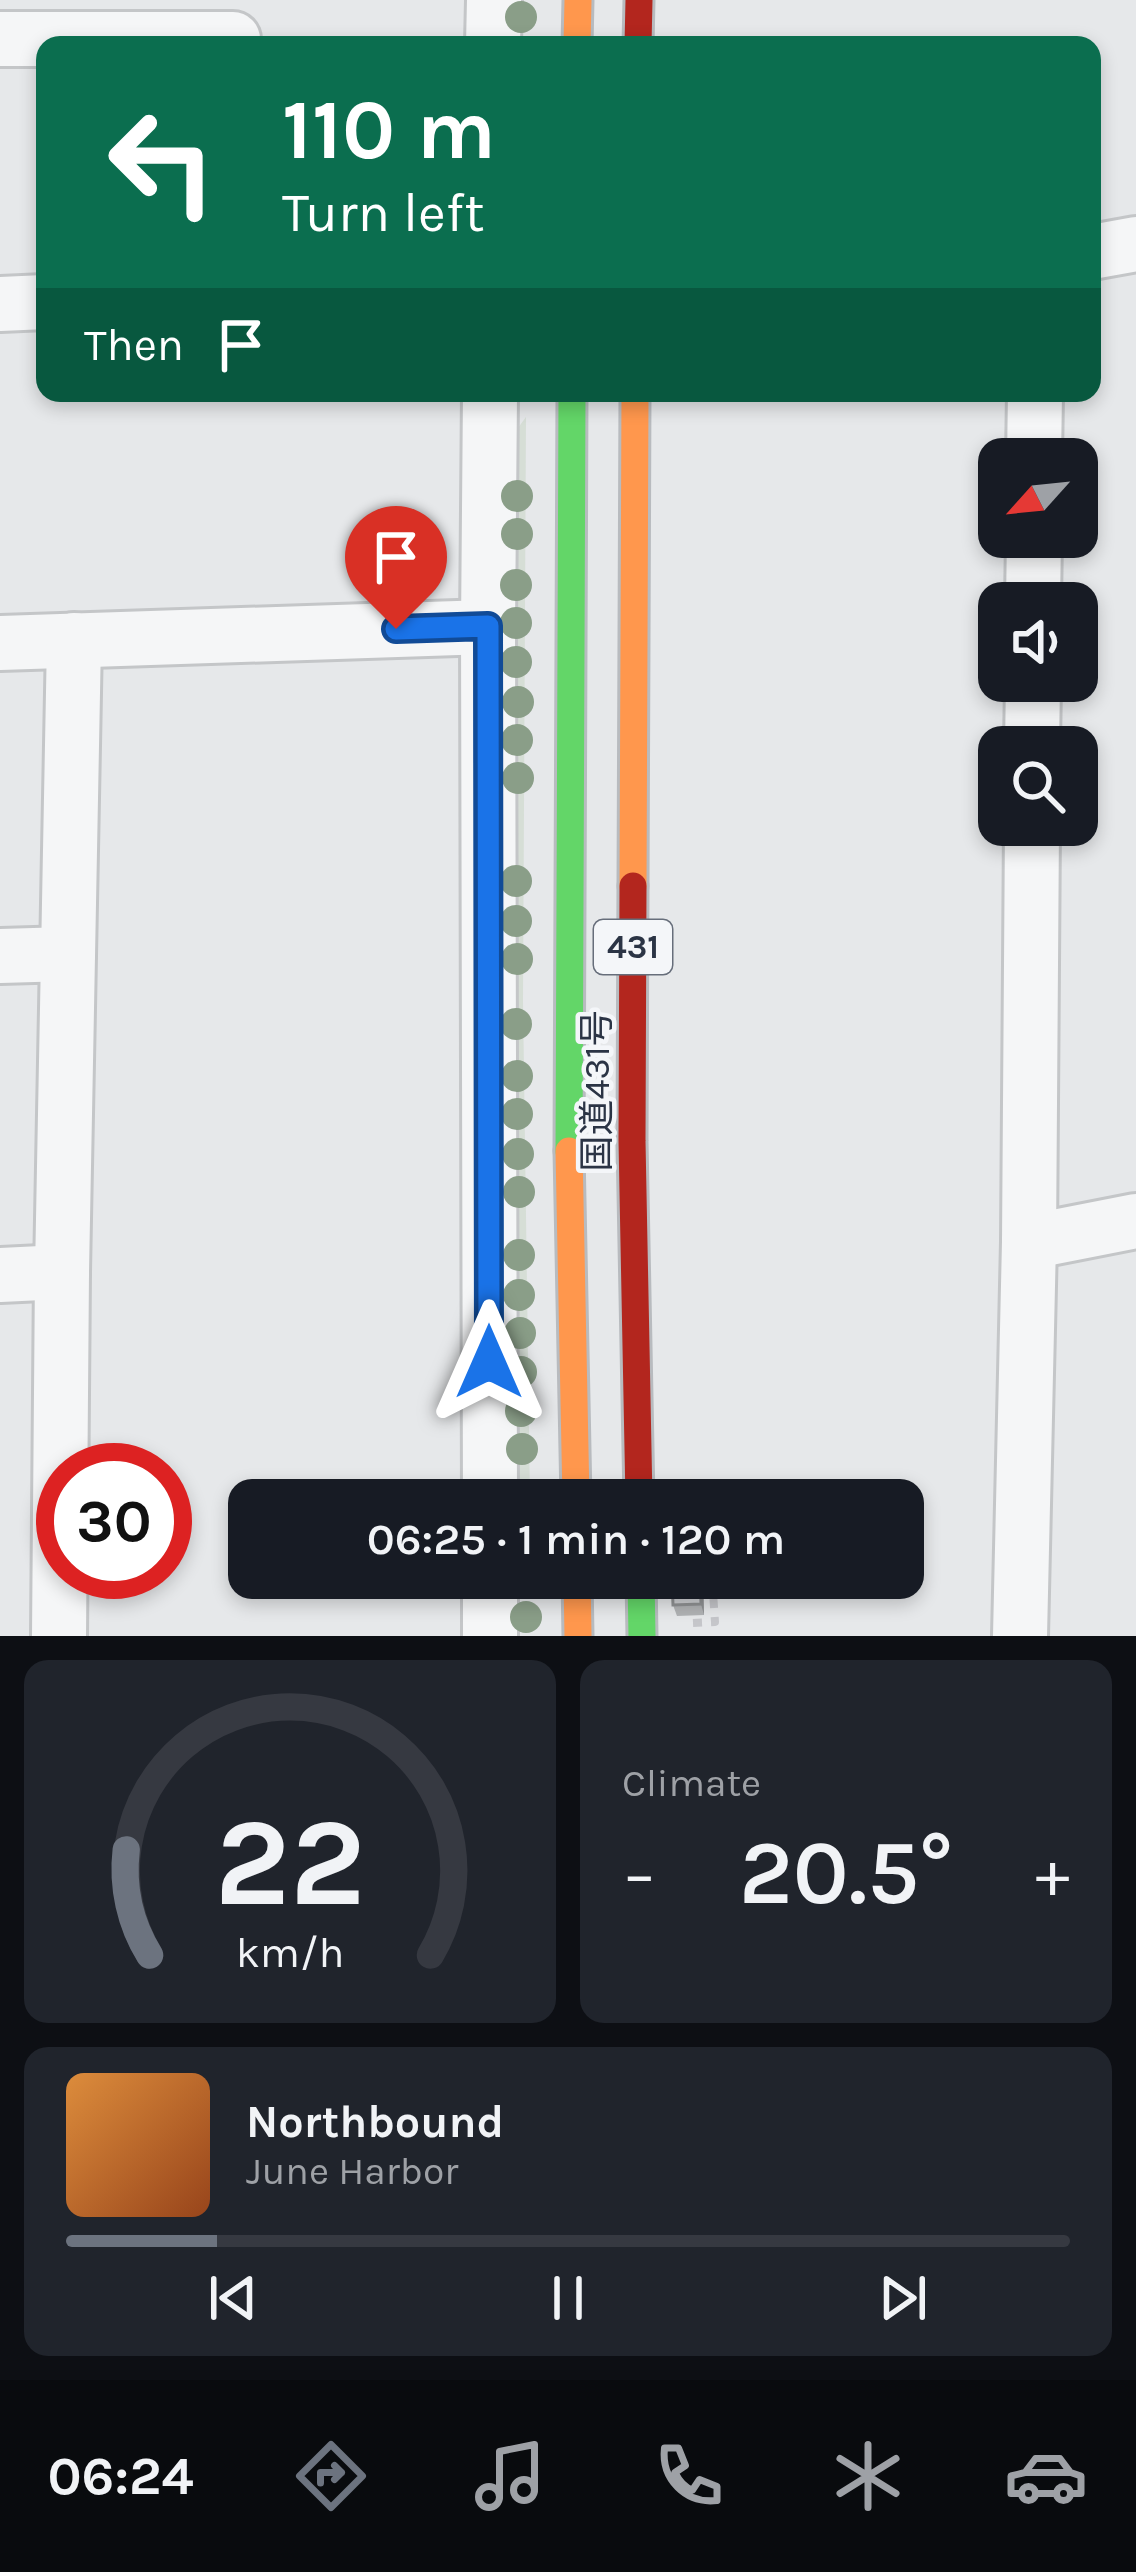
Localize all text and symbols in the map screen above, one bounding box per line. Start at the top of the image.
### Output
text: 110 m [282,81,496,179]
icon: left [84,84,240,240]
text: Turn left [282,181,485,245]
icon: arrive [208,312,274,378]
text: Then [84,319,184,371]
north arrow [978,438,1098,558]
map controls [978,438,1098,846]
pin [345,506,447,629]
icon: arrive [363,524,429,590]
button: sound [978,582,1098,702]
button: search [978,726,1098,846]
road number: 431 [594,920,672,974]
street label: 国道431号 [576,1010,618,1172]
position arrow [426,1299,552,1425]
speed limit sign: 30 [36,1443,192,1599]
text: 06:25 · 1 min · 120 m [367,1513,785,1565]
text: Climate [622,1760,761,1806]
text: 22 [214,1790,366,1935]
text: 20.5° [739,1820,953,1926]
text: − [622,1835,657,1913]
text: + [1035,1835,1070,1913]
text: km/h [236,1927,344,1977]
text: Northbound [246,2096,504,2148]
text: June Harbor [246,2148,458,2194]
icon: previous [200,2265,266,2331]
icon: pause [535,2265,601,2331]
icon: next [870,2265,936,2331]
icon: directions [289,2434,373,2518]
icon: music [468,2434,552,2518]
icon: phone [647,2434,731,2518]
icon: climate [826,2434,910,2518]
icon: car [1004,2434,1088,2518]
text: 06:24 [47,2444,194,2508]

